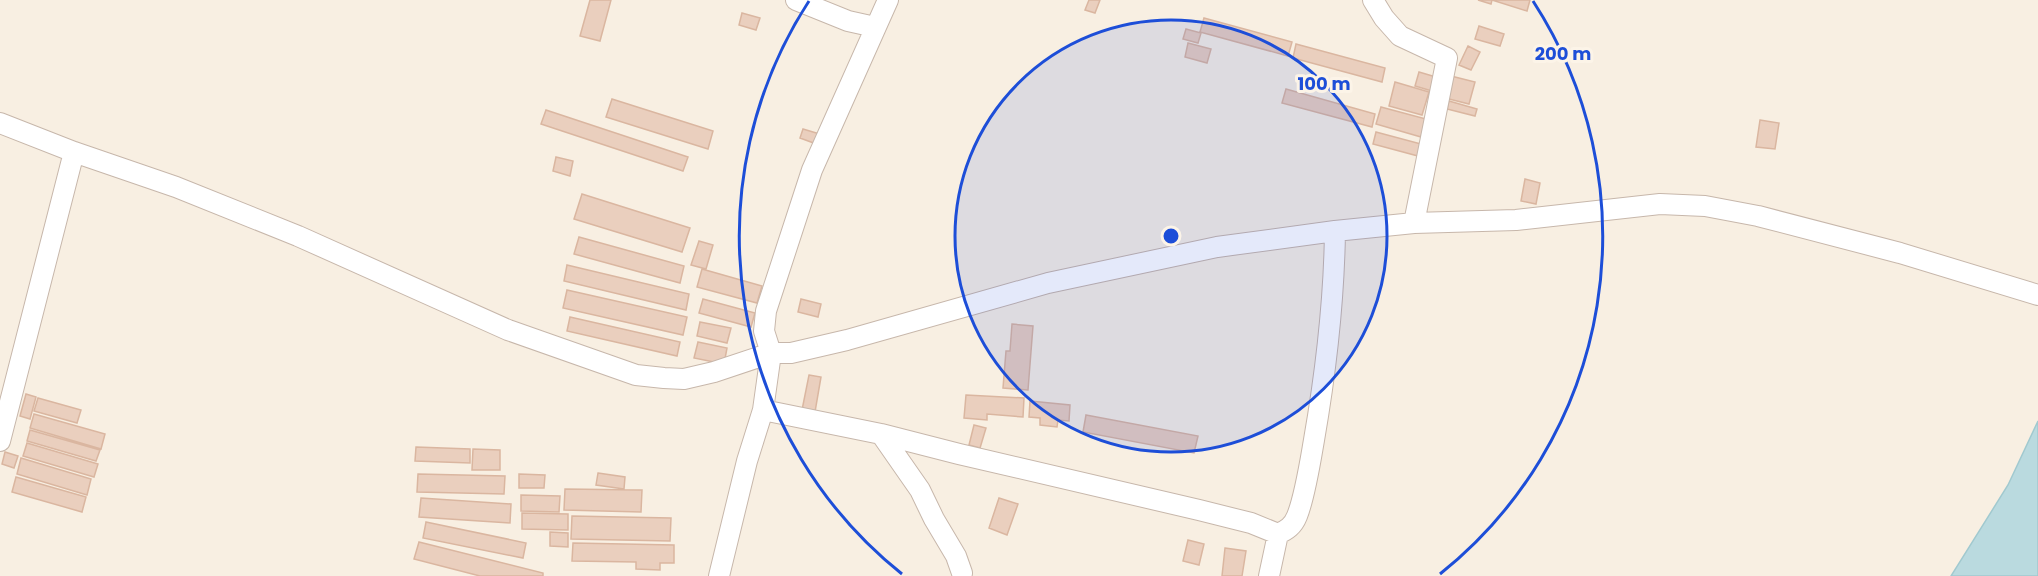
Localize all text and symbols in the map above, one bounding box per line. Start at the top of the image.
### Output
text: 200 m [1535,41,1591,66]
text: 100 m [1297,71,1351,96]
centre of rings [1161,226,1181,246]

